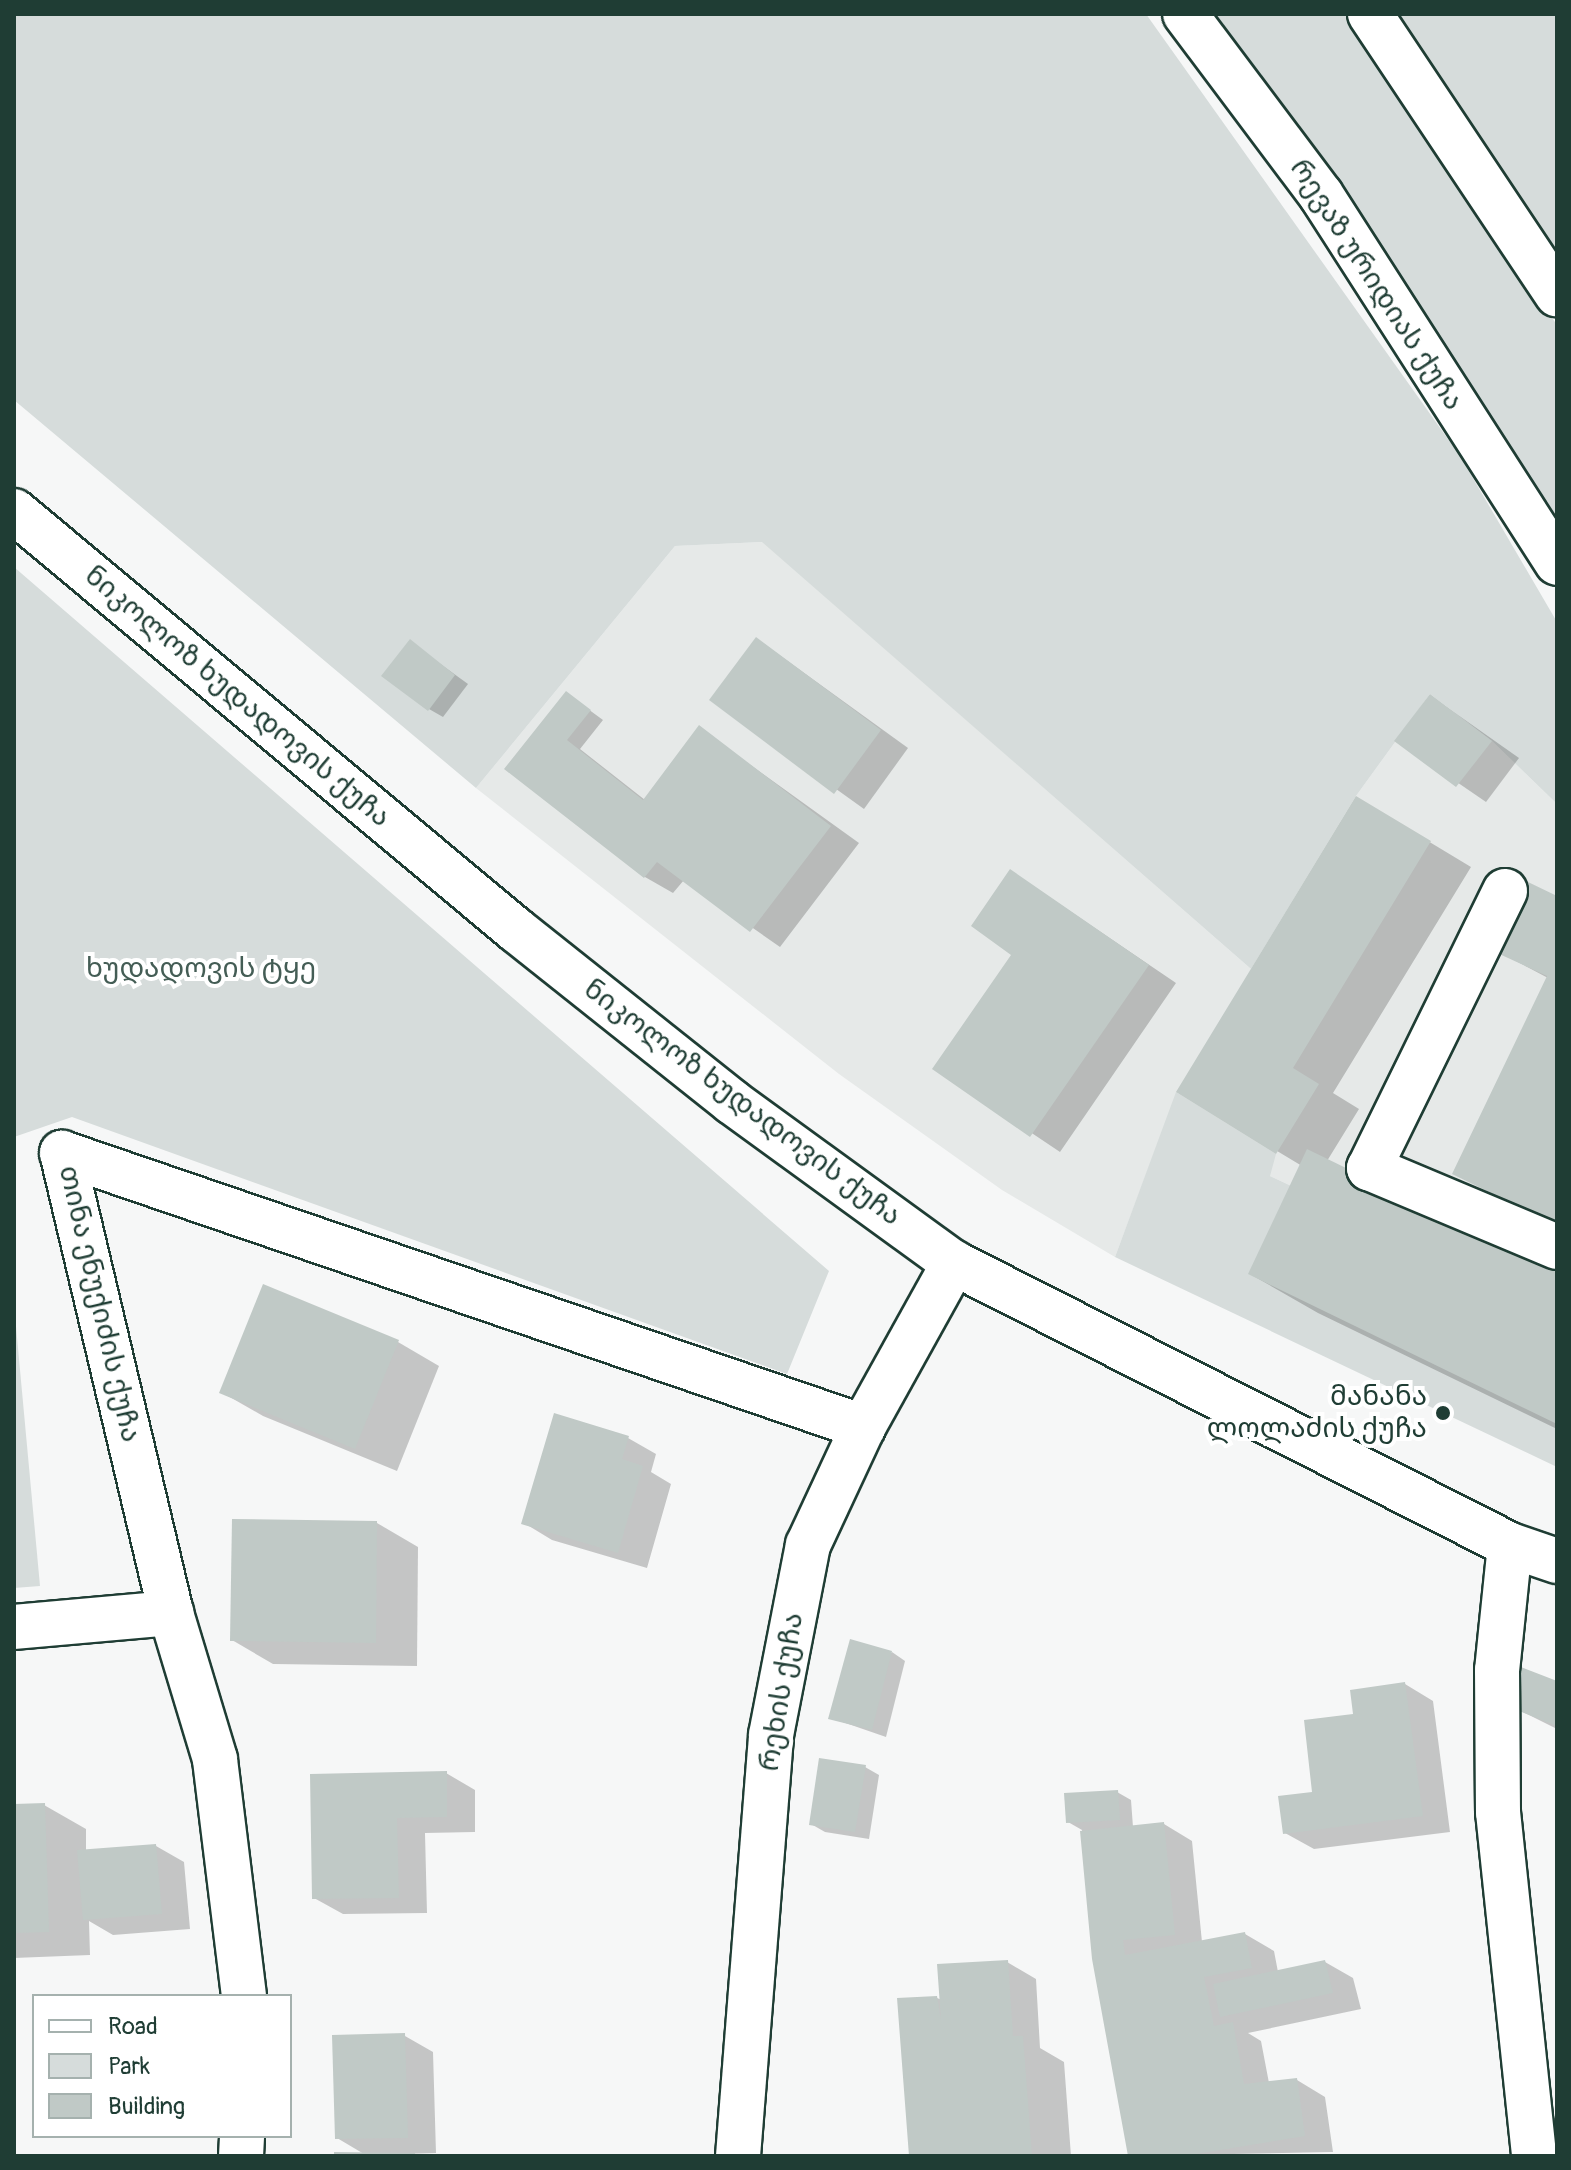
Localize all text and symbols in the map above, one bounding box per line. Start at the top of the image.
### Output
street label: რევაზ ურიდიას ქუჩა [1282,153,1470,417]
street label: ნიკოლოზ ხუდადოვის ქუჩა [77,559,397,835]
park label: ხუდადოვის ტყე [86,952,316,986]
street label: ნიკოლოზ ხუდადოვის ქუჩა [577,973,907,1233]
street label: თინა ენუქიძის ქუჩა [51,1162,147,1446]
place label: მანანა ლოლაძის ქუჩა [1207,1380,1427,1446]
marker: მანანა ლოლაძის ქუჩა [1434,1404,1452,1422]
street label: რეხის ქუჩა [753,1610,811,1774]
legend [32,1994,292,2138]
text: Road [108,2012,158,2041]
text: Park [108,2052,150,2081]
text: Building [108,2092,185,2121]

